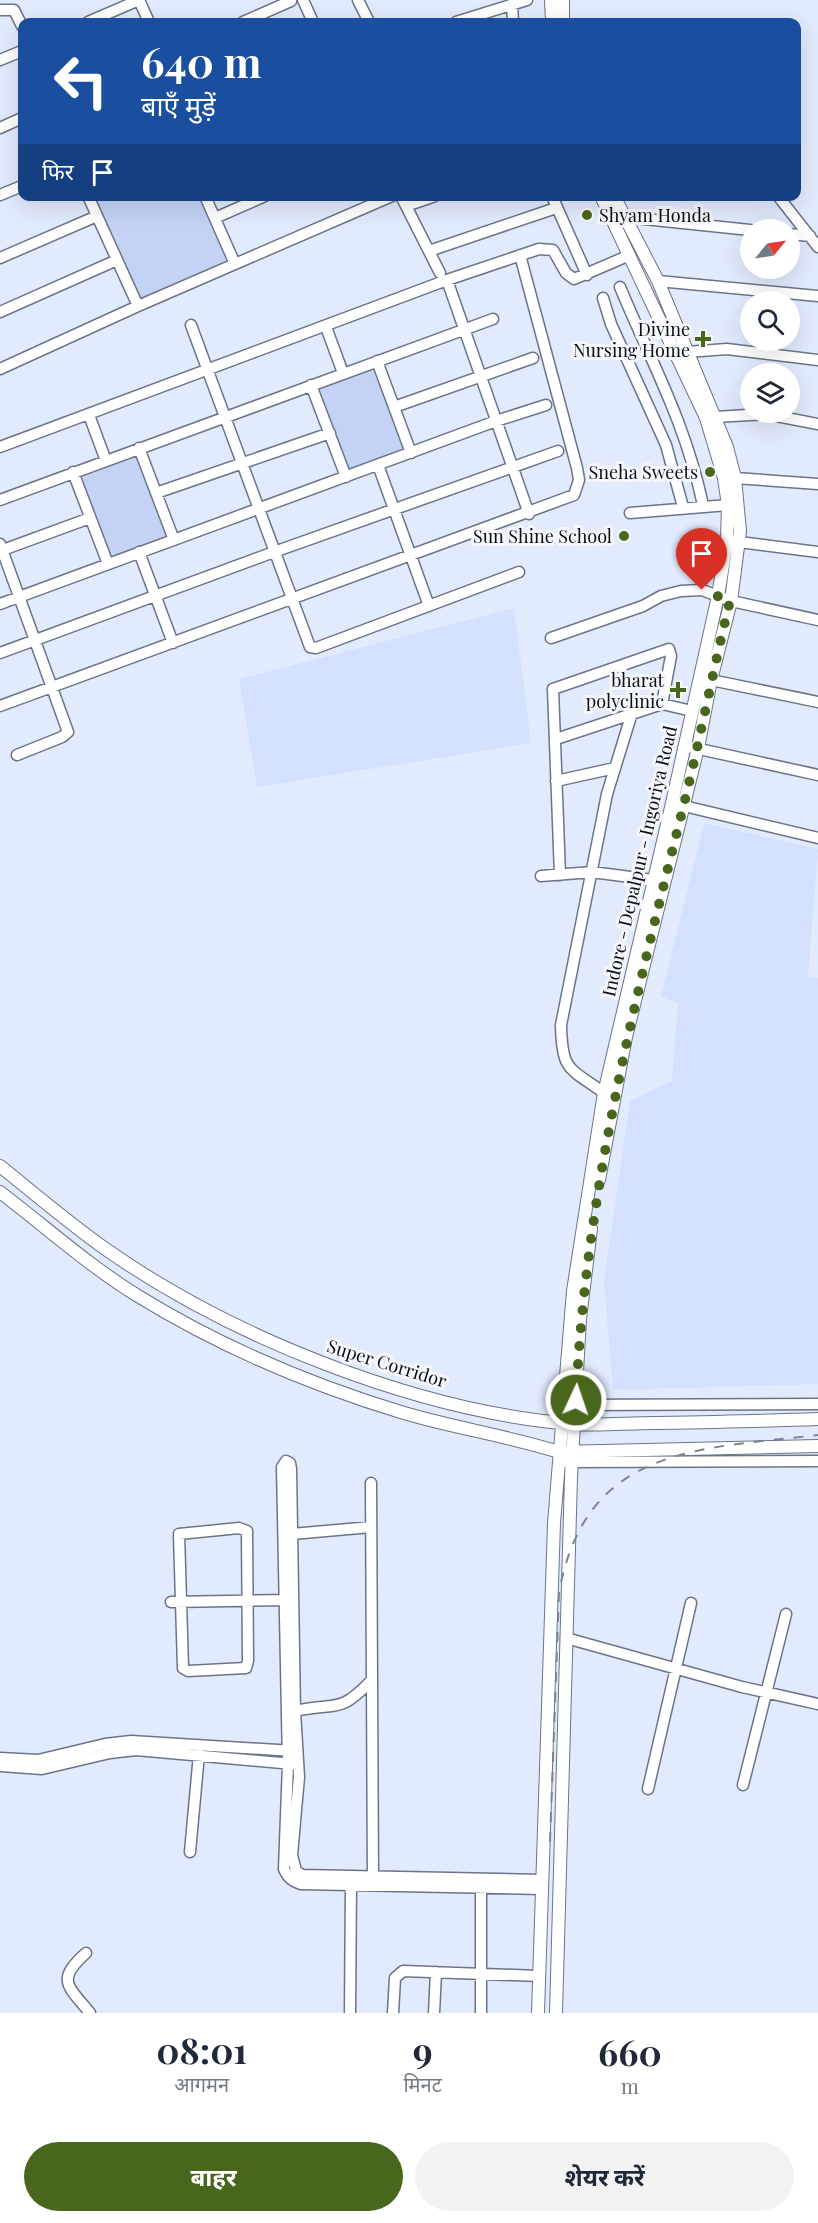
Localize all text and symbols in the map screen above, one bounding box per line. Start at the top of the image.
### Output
text: 640 m [141,33,262,89]
icon: left [42,42,120,120]
text: बाएँ मुड़ें [141,87,216,123]
text: फिर [42,156,74,186]
icon: arrive [86,156,119,189]
place label: Shyam Honda [599,203,711,227]
marker: Shyam Honda [580,208,594,222]
north arrow [740,219,800,279]
map controls [740,219,800,423]
button: search [740,291,800,351]
place label: Divine Nursing Home [573,317,690,362]
marker: Divine Nursing Home [694,330,712,348]
button: layers [740,363,800,423]
place label: Sneha Sweets [589,460,698,484]
marker: Sneha Sweets [703,465,717,479]
place label: Sun Shine School [473,524,612,548]
pin [676,528,727,590]
marker: Sun Shine School [617,529,631,543]
icon: arrive [685,537,718,570]
place label: bharat polyclinic [586,668,665,713]
marker: bharat polyclinic [669,681,687,699]
street label: Indore - Depalpur - Ingoriya Road [596,723,682,999]
street label: Super Corridor [324,1333,450,1393]
position arrow [544,1368,608,1432]
text: 08:01 [156,2025,247,2073]
text: 9 [413,2025,433,2073]
text: 660 [598,2027,662,2075]
text: आगमन [174,2070,229,2097]
text: मिनट [403,2070,442,2097]
text: m [621,2072,639,2099]
button: बाहर [24,2142,403,2211]
button: शेयर करें [415,2142,794,2211]

